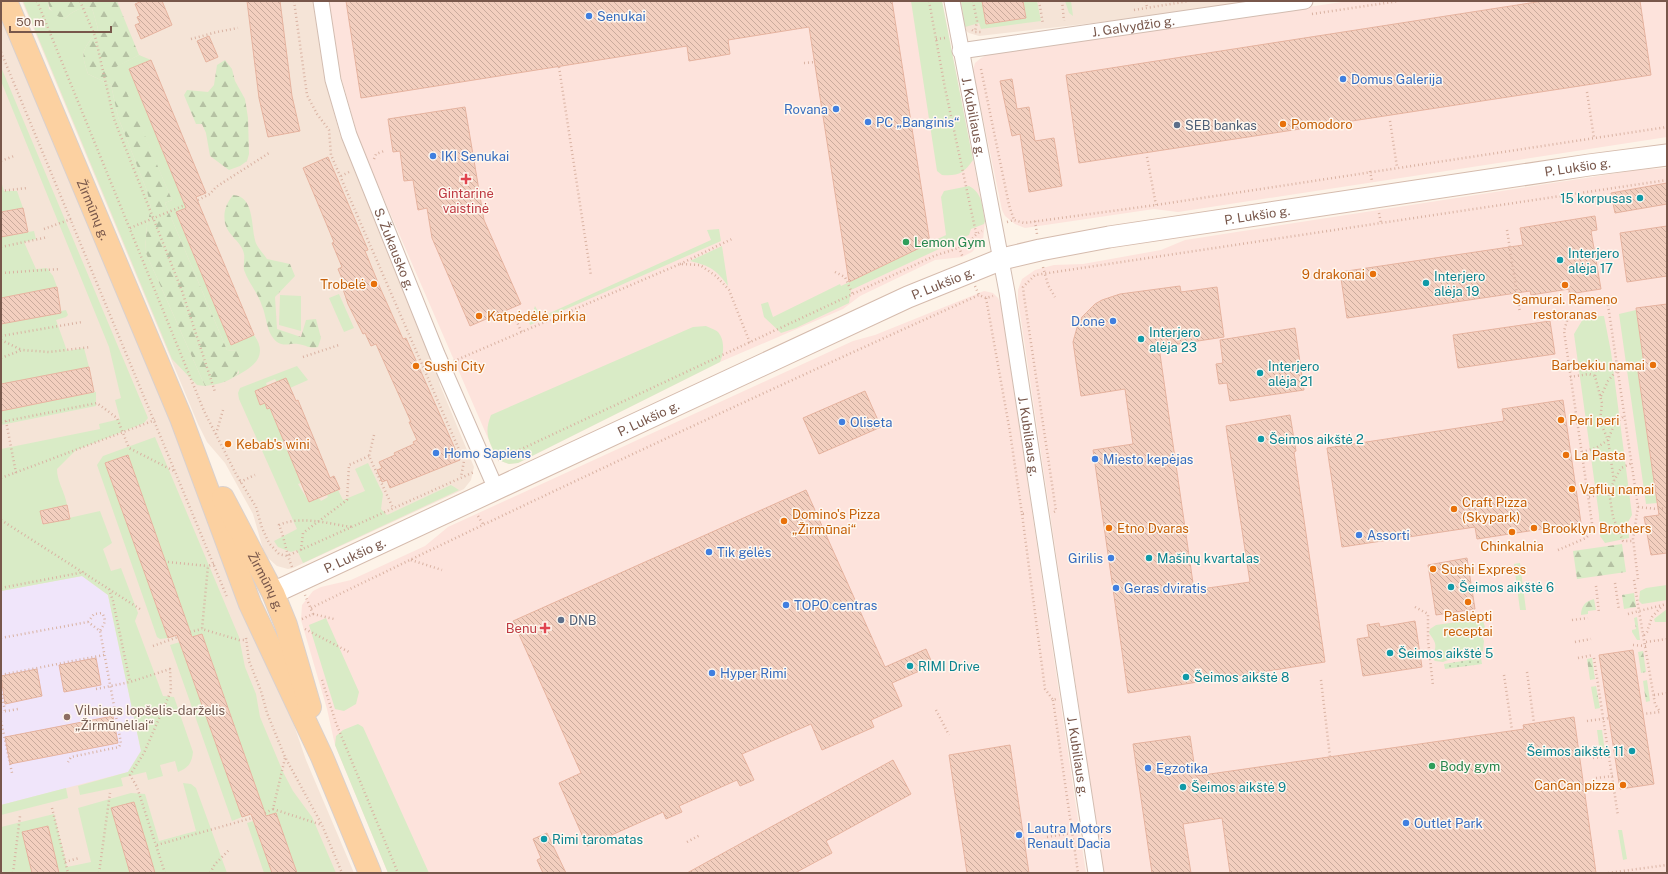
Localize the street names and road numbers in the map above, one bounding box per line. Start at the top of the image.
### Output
street label: J. Galvydžio g. [1091,12,1176,39]
street label: J. Kubiliaus g. [959,76,989,158]
street label: P. Lukšio g. [1543,155,1611,179]
street label: Žirmūnų g. [74,177,113,242]
street label: P. Lukšio g. [1223,202,1291,227]
street label: S. Žukausko g. [372,206,418,292]
street label: P. Lukšio g. [909,264,976,302]
street label: J. Kubiliaus g. [1016,395,1043,477]
street label: P. Lukšio g. [615,397,682,439]
street label: P. Lukšio g. [321,534,388,576]
street label: Žirmūnų g. [245,549,287,613]
street label: J. Kubiliaus g. [1065,715,1092,798]

